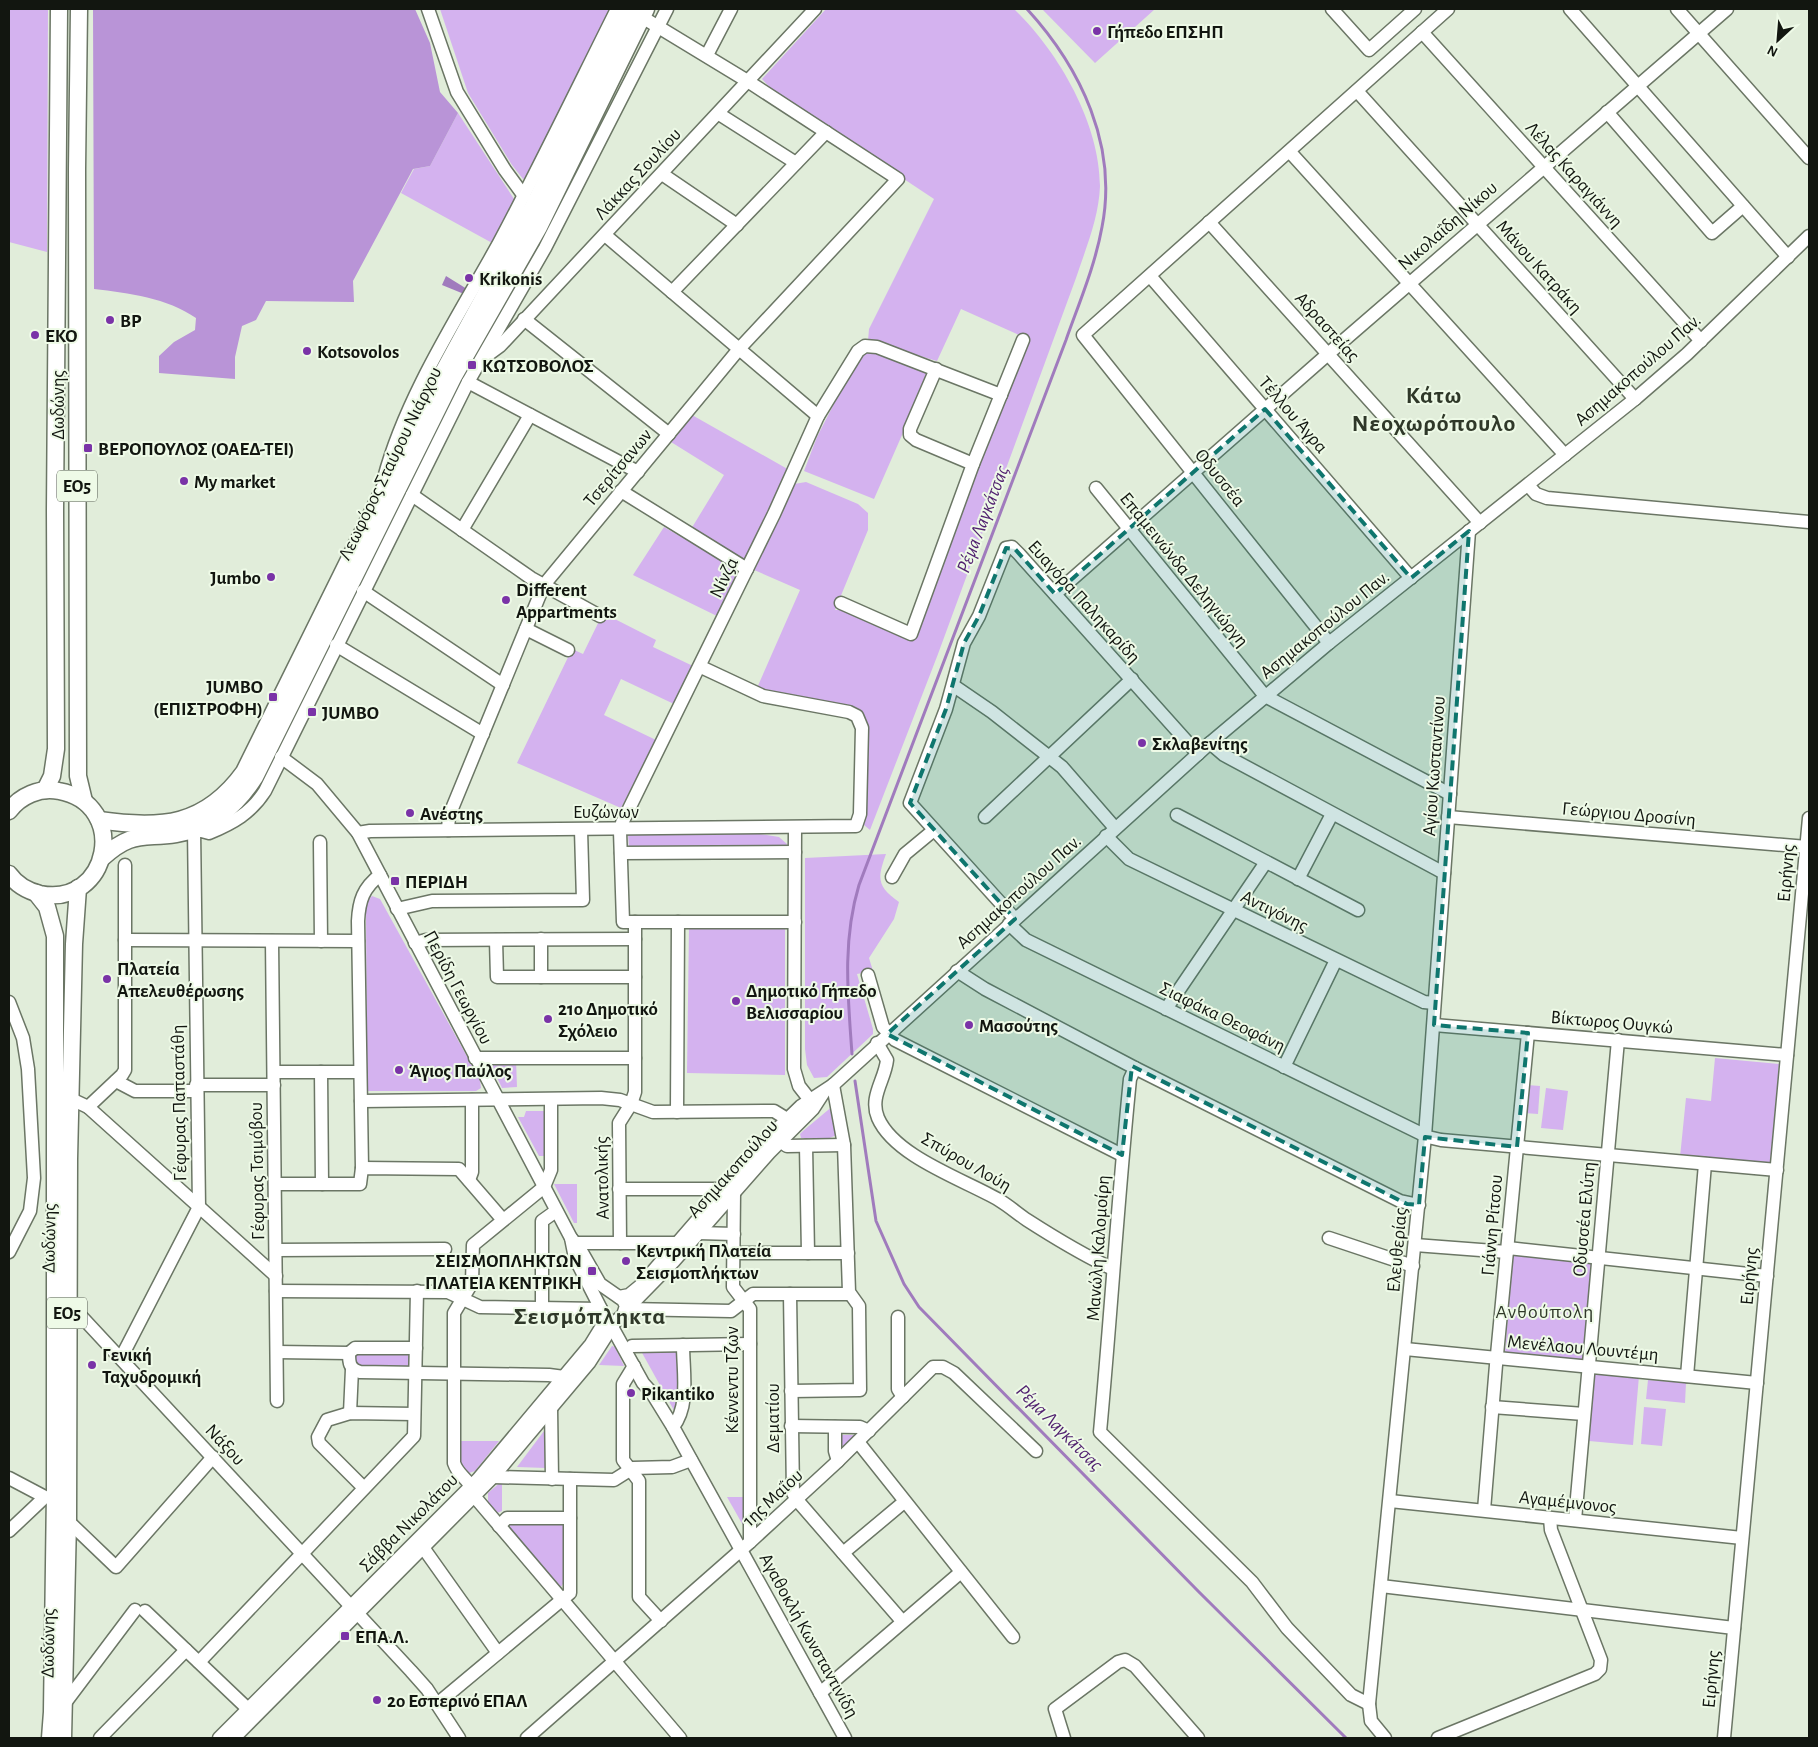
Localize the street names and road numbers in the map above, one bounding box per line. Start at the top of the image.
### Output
street label: Λέλας Καραγιάννη [1522,118,1626,232]
street label: Λάκκας Σουλίου [591,125,685,223]
street label: Νικολαΐδη Νίκου [1395,178,1501,274]
street label: Μάνου Κατράκη [1492,217,1586,317]
street label: Αδραστείας [1291,289,1363,365]
street label: Ασημακοπούλου Παν. [1571,310,1705,430]
street label: Λεωφόρος Σταύρου Νιάρχου [335,364,445,563]
street label: Δωδώνης [49,370,68,440]
street label: Τέλλου Άγρα [1255,373,1331,457]
street label: Τσερίτσανων [580,425,656,511]
street label: Οδυσσέα [1191,445,1249,510]
road number: ΕΟ5 [57,471,97,502]
street label: Επαμεινώνδα Δεληγιώργη [1116,489,1252,651]
street label: Ευαγόρα Παληκαρίδη [1024,537,1144,667]
street label: Νίνζα [707,554,742,601]
street label: Ασημακοπούλου Παν. [1257,567,1393,683]
street label: Αγίου Κωσταντίνου [1420,695,1449,837]
street label: Γεώργιου Δροσίνη [1561,799,1696,830]
street label: Ευζώνων [573,803,639,822]
street label: Ασημακοπούλου Παν. [953,832,1085,953]
street label: Ειρήνης [1775,844,1798,903]
street label: Αντιγόνης [1238,887,1311,936]
street label: Περίδη Γεωργίου [420,928,496,1048]
street label: Σιαφάκα Θεοφάνη [1157,979,1288,1056]
street label: Βίκτωρος Ουγκώ [1550,1008,1674,1037]
street label: Γέφυρας Παπαστάθη [169,1024,190,1182]
street label: Γέφυρας Τσιμόβου [247,1102,268,1240]
street label: Ασημακοπούλου [684,1116,782,1222]
street label: Σπύρου Λούη [918,1129,1015,1196]
street label: Ανατολικής [592,1136,613,1220]
street label: Οδυσσέα Ελύτη [1570,1161,1599,1277]
street label: Μανώλη Καλομοίρη [1084,1174,1113,1322]
street label: Γιάννη Ρίτσου [1479,1174,1506,1277]
street label: Δωδώνης [39,1203,60,1273]
street label: Ελευθερίας [1384,1207,1411,1293]
street label: Ειρήνης [1738,1247,1761,1306]
road number: ΕΟ5 [47,1298,87,1329]
street label: Κέννεντυ Τζων [723,1326,742,1434]
street label: Μενέλαου Λουντέμη [1506,1332,1659,1365]
street label: Δεματίου [764,1383,783,1453]
street label: Νάξου [201,1421,248,1469]
street label: 1ης Μαΐου [739,1466,807,1531]
street label: Σάββα Νικολάτου [356,1470,462,1576]
street label: Αγαμέμνονoς [1518,1488,1617,1517]
street label: Αγαθοκλή Κωνσταντινίδη [756,1550,862,1721]
street label: Δωδώνης [38,1608,59,1678]
street label: Ειρήνης [1700,1650,1723,1709]

